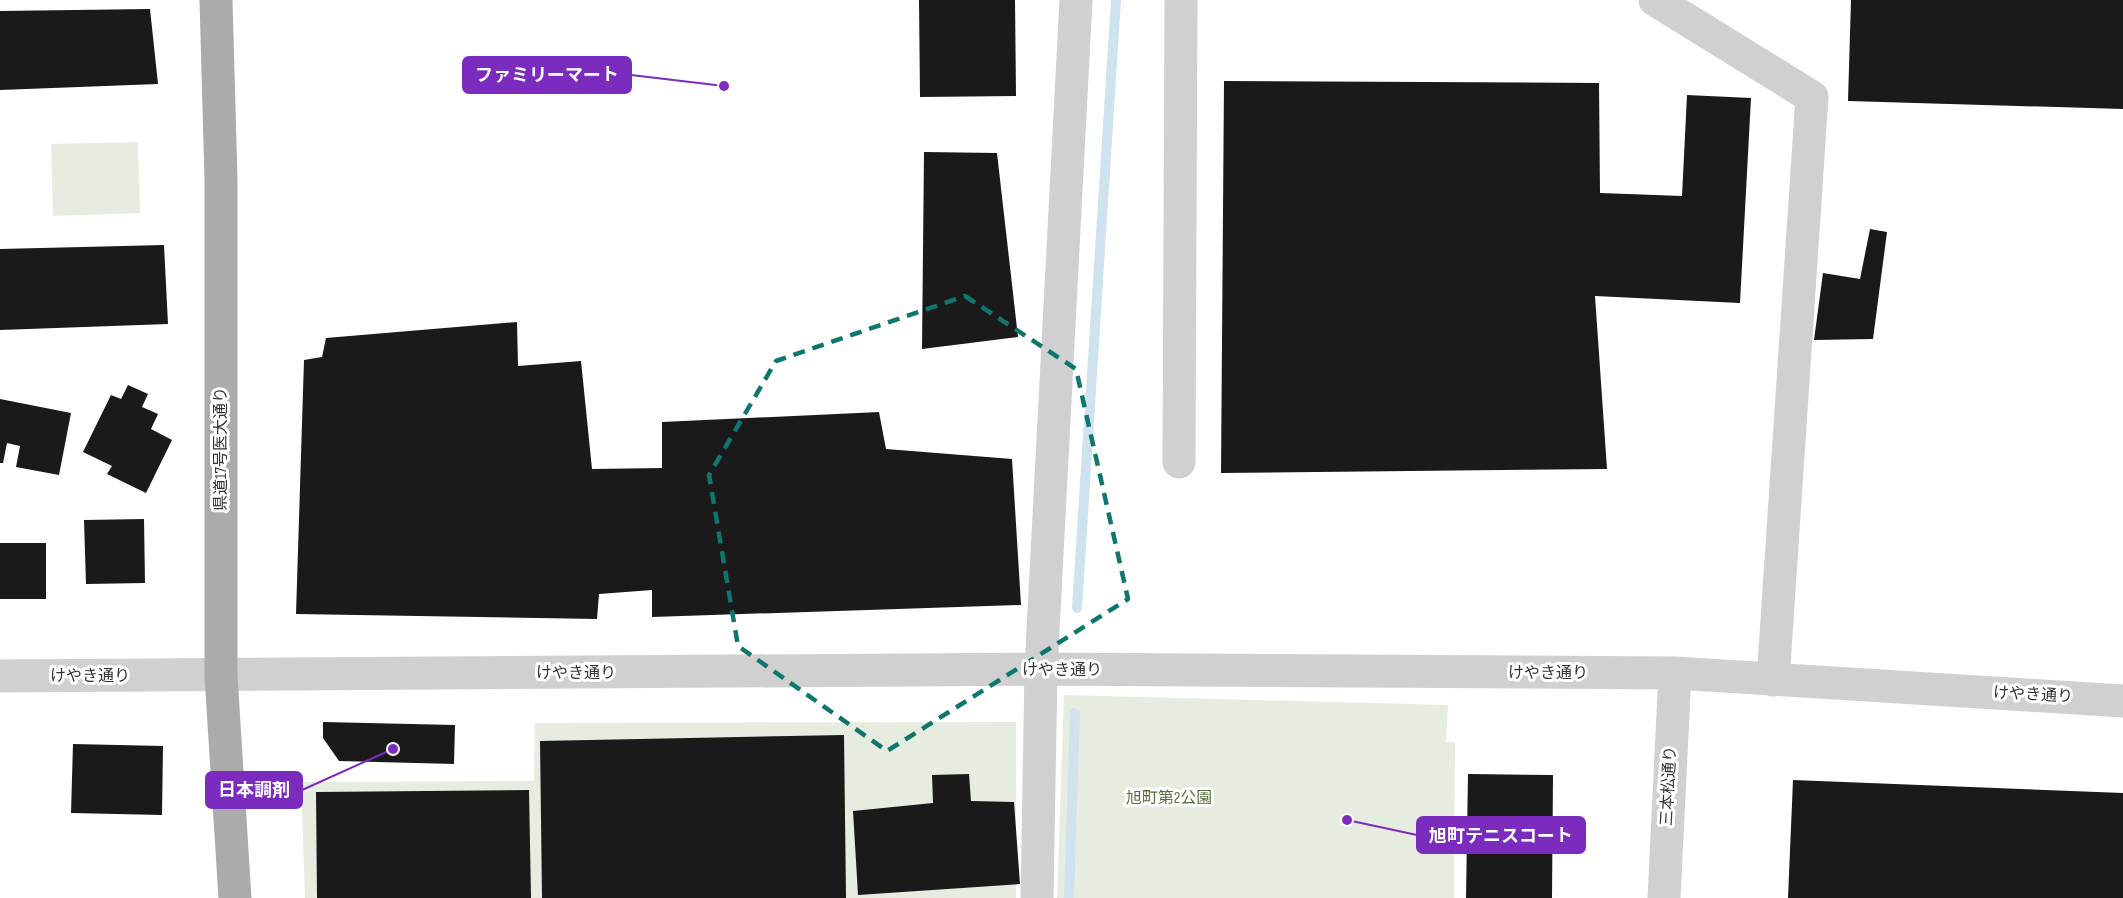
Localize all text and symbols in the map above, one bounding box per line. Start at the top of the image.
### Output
callout: ファミリーマート [463,57,631,93]
text: ファミリーマート [475,65,619,86]
street label: 県道17号医大通り [212,387,231,511]
street label: けやき通り [1022,661,1102,680]
street label: けやき通り [536,664,616,683]
street label: けやき通り [1508,664,1588,683]
street label: けやき通り [50,667,130,686]
street label: けやき通り [1993,683,2073,707]
street label: 三本松通り [1657,746,1681,826]
callout: 日本調剤 [206,772,302,808]
text: 日本調剤 [218,780,290,801]
park label: 旭町第2公園 [1126,789,1212,808]
callout: 旭町テニスコート [1417,817,1585,853]
text: 旭町テニスコート [1429,826,1573,847]

